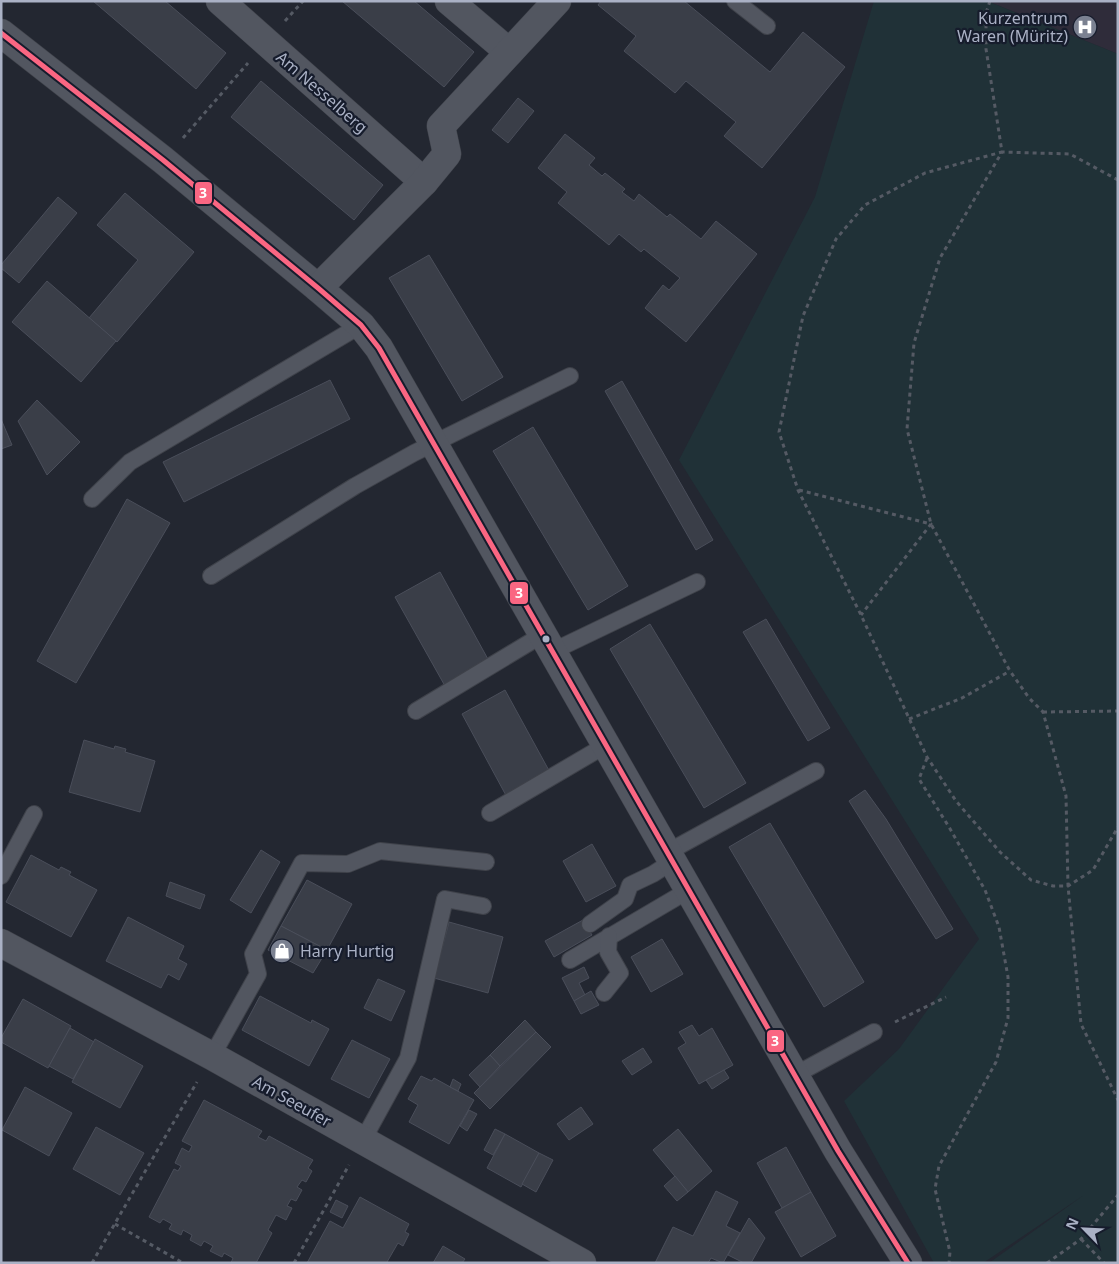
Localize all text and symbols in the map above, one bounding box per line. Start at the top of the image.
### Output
place label: Kurzentrum Waren (Müritz) [957,7,1068,47]
hospital icon: Kurzentrum Waren (Müritz) [1072,14,1098,40]
street label: Am Nesselberg [272,46,372,138]
line badge: 3 [194,181,213,205]
text: 3 [199,183,207,202]
line badge: 3 [509,581,529,605]
text: 3 [515,583,523,602]
unlabelled marker [541,634,551,644]
shop icon: Harry Hurtig [269,938,295,964]
place label: Harry Hurtig [300,940,394,962]
line badge: 3 [766,1029,785,1053]
text: 3 [771,1031,779,1050]
street label: Am Seeufer [249,1070,336,1132]
north arrow [1059,1204,1109,1254]
text: N [1061,1214,1083,1233]

